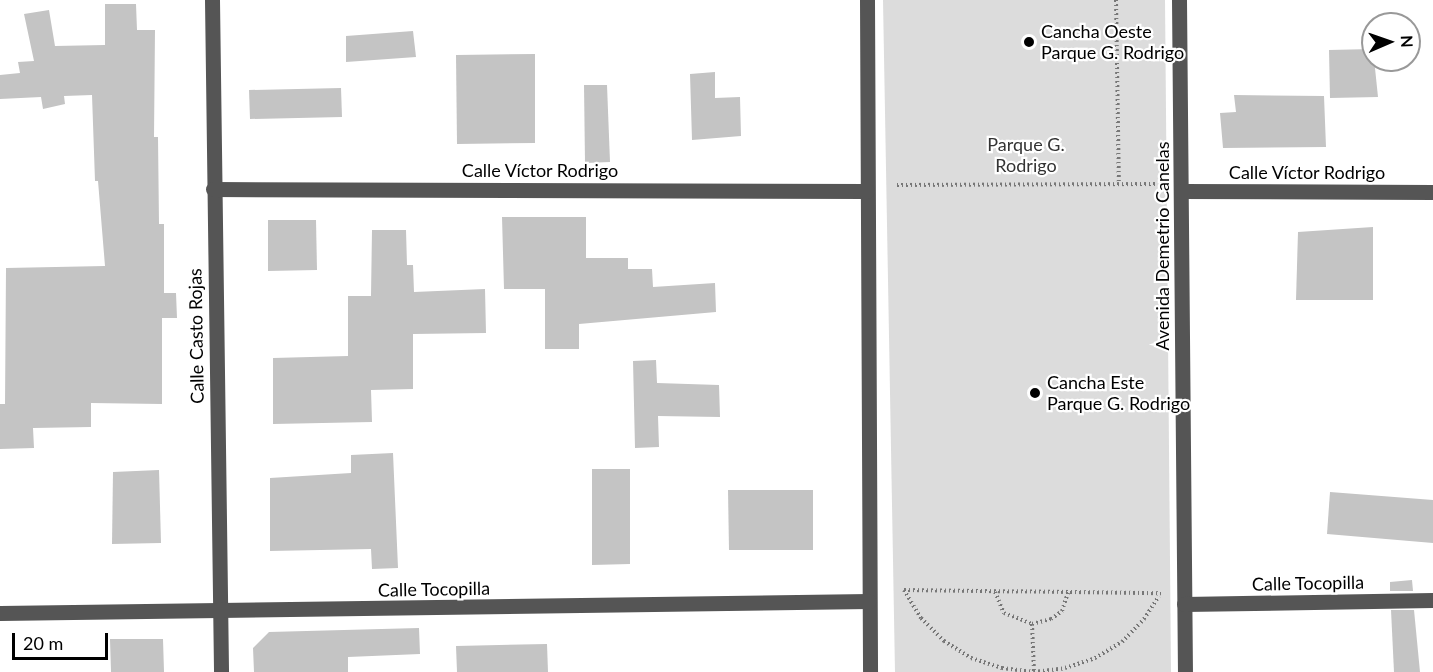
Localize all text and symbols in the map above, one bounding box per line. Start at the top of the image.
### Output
north arrow [1361,12,1421,72]
place label: Cancha Oeste Parque G. Rodrigo [1041,21,1184,63]
marker: Cancha Oeste Parque G. Rodrigo [1022,35,1036,49]
text: N [1398,35,1417,48]
park label: Parque G. Rodrigo [987,134,1065,176]
street label: Avenida Demetrio Canelas [1151,142,1173,350]
street label: Calle Víctor Rodrigo [461,159,619,181]
street label: Calle Víctor Rodrigo [1228,161,1386,183]
street label: Calle Casto Rojas [184,268,208,404]
place label: Cancha Este Parque G. Rodrigo [1047,372,1190,415]
marker: Cancha Este Parque G. Rodrigo [1028,386,1042,400]
street label: Calle Tocopilla [1251,571,1365,595]
street label: Calle Tocopilla [377,577,491,601]
scale bar [15,621,111,659]
text: 20 m [23,632,63,654]

